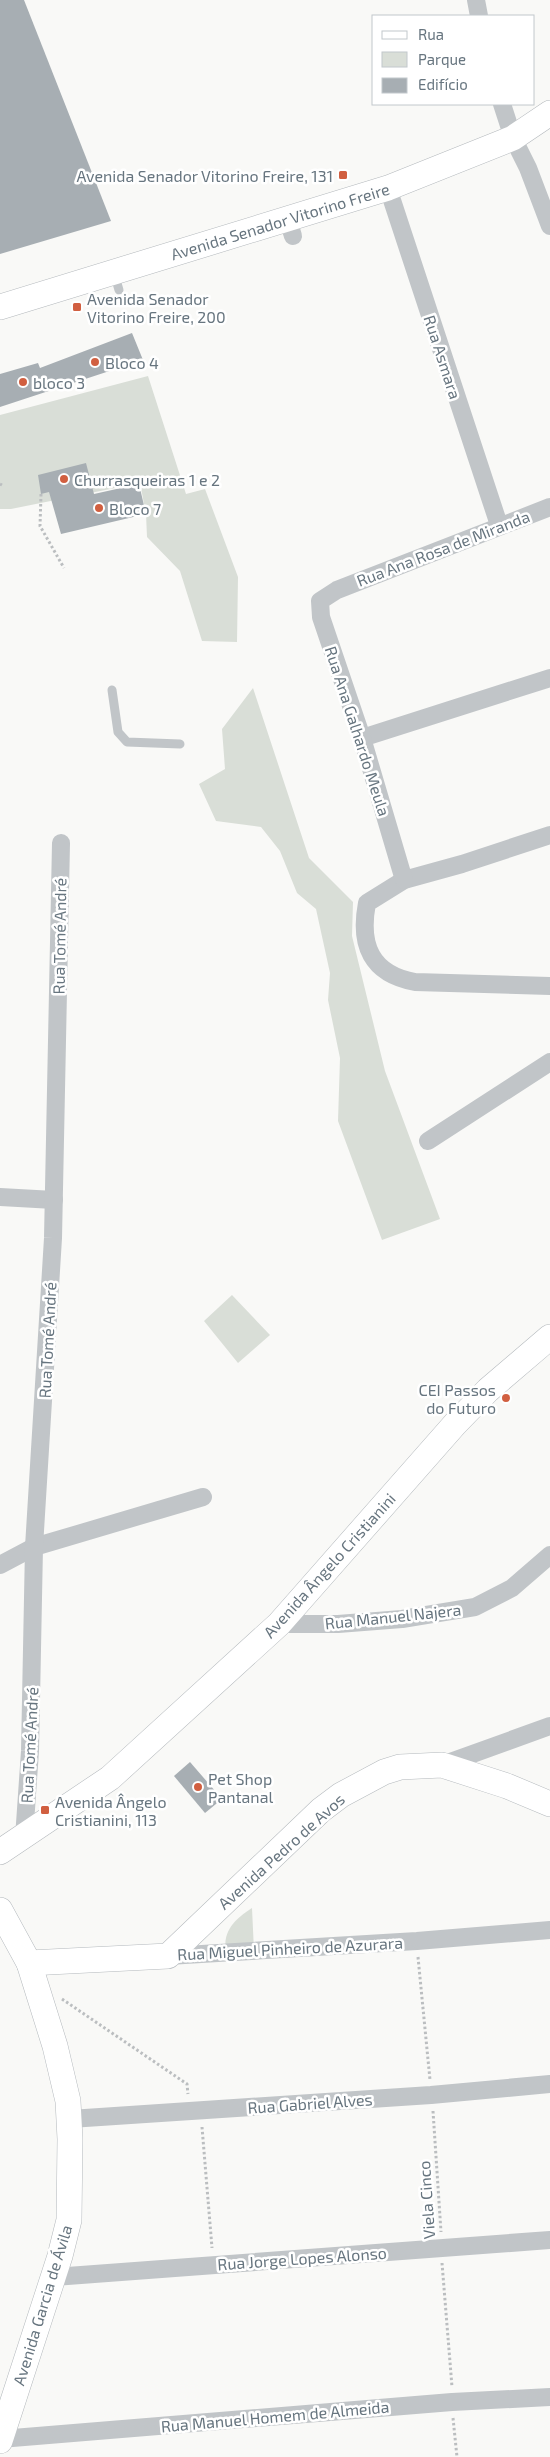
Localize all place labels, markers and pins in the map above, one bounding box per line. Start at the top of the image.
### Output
place label: Avenida Senador Vitorino Freire, 131 [76,166,333,185]
marker: Avenida Senador Vitorino Freire, 131 [337,169,349,181]
place label: Avenida Senador Vitorino Freire, 200 [87,289,226,326]
marker: Avenida Senador Vitorino Freire, 200 [71,301,83,313]
place label: Bloco 4 [105,353,159,372]
marker: Bloco 4 [89,356,101,368]
place label: bloco 3 [33,373,85,392]
marker: bloco 3 [17,376,29,388]
place label: Churrasqueiras 1 e 2 [74,470,220,489]
marker: Churrasqueiras 1 e 2 [58,473,70,485]
place label: Bloco 7 [109,499,161,518]
marker: Bloco 7 [93,502,105,514]
place label: CEI Passos do Futuro [419,1380,496,1417]
marker: CEI Passos do Futuro [500,1392,512,1404]
place label: Pet Shop Pantanal [208,1769,273,1806]
marker: Pet Shop Pantanal [192,1781,204,1793]
place label: Avenida Ângelo Cristianini, 113 [55,1792,167,1829]
marker: Avenida Ângelo Cristianini, 113 [39,1804,51,1816]

